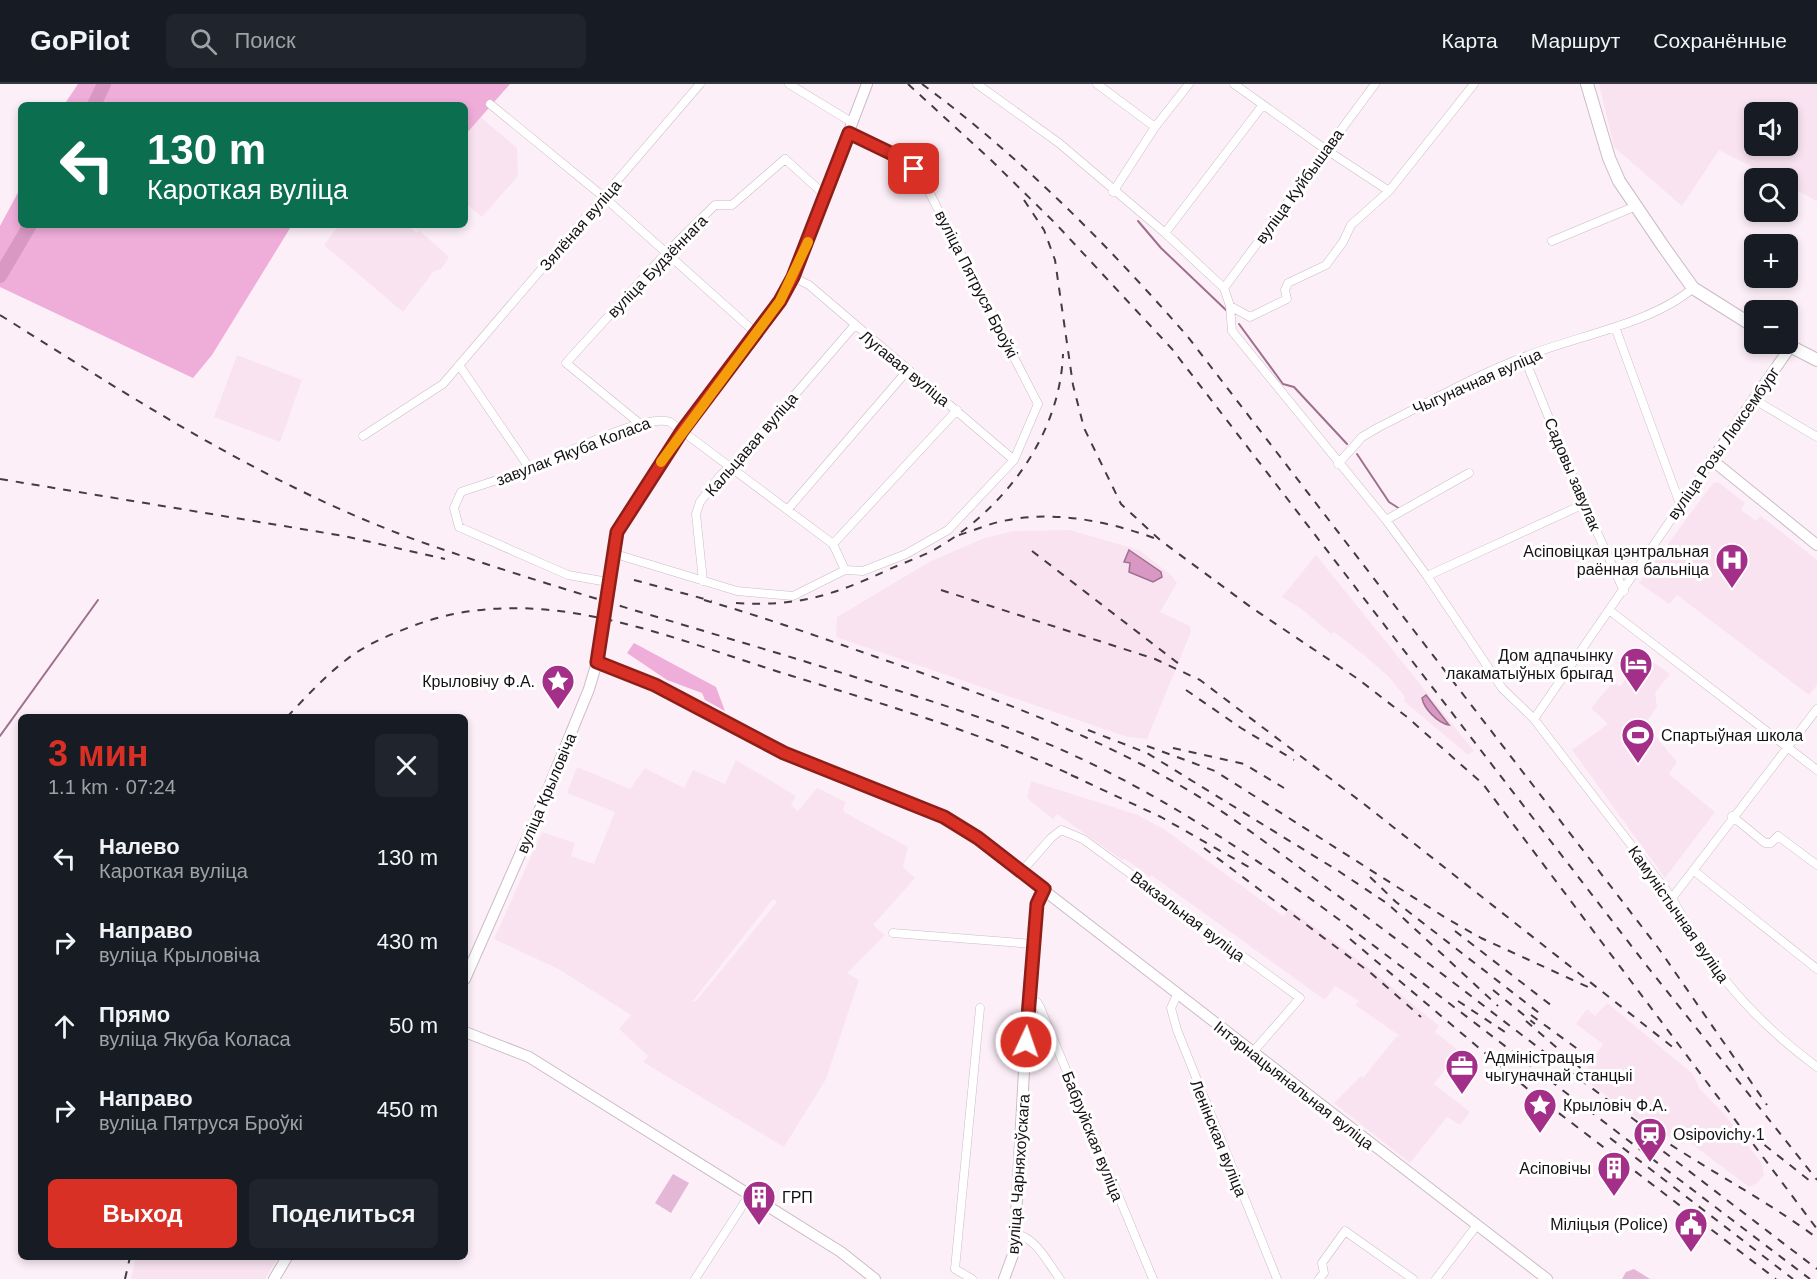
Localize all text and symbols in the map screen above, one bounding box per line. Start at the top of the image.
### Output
search box [166,14,586,68]
text: GoPilot [30,25,130,56]
icon: search [187,25,220,58]
text: Поиск [235,28,296,53]
text: Карта [1442,29,1498,52]
text: Маршрут [1531,29,1620,52]
text: Сохранённые [1653,29,1787,52]
map controls [1744,102,1798,354]
button: sound [1744,102,1798,156]
icon: left [48,126,126,204]
text: 130 m [147,126,266,173]
street label: вуліца Куйбышава [1252,126,1347,247]
pin [888,143,939,194]
icon: arrive [897,152,930,185]
button: search [1744,168,1798,222]
text: Кароткая вуліца [147,175,348,205]
street label: Зялёная вуліца [537,177,624,274]
street label: вуліца Пятруся Броўкі [932,208,1021,361]
street label: вуліца Будзённага [604,212,711,321]
button: + [1744,234,1798,288]
button: − [1744,300,1798,354]
street label: Лугавая вуліца [857,327,953,410]
street label: Чыгуначная вуліца [1410,345,1544,418]
street label: вуліца Розы Люксембург [1664,364,1783,523]
street label: Кальцавая вуліца [702,389,801,499]
street label: завулак Якуба Коласа [494,414,653,489]
street label: Садовы завулак [1541,415,1604,534]
hospital icon: Асіповіцкая цэнтральная раённая бальніца [1714,542,1750,589]
place label: Асіповіцкая цэнтральная раённая бальніца [1523,543,1709,578]
hotel icon: Дом адпачынку лакаматыўных брыгад [1618,646,1654,693]
place label: Дом адпачынку лакаматыўных брыгад [1446,647,1614,682]
place icon: Крыловічу Ф.А. [540,663,576,710]
place label: Крыловічу Ф.А. [422,673,535,690]
sports icon: Спартыўная школа [1620,717,1656,764]
place label: Спартыўная школа [1661,727,1803,744]
street label: вуліца Крыловіча [514,731,579,856]
text: 3 мин [48,733,149,774]
button: close [375,734,438,797]
text: 1.1 km · 07:24 [48,776,176,798]
text: Налево [99,834,180,859]
icon: left [48,842,81,875]
street label: Камуністычная вуліца [1625,843,1732,986]
text: 130 m [377,845,438,870]
text: Кароткая вуліца [99,860,248,882]
street label: Вакзальная вуліца [1127,868,1248,965]
text: Направо [99,918,193,943]
icon: right [48,926,81,959]
text: 430 m [377,929,438,954]
text: вуліца Крыловіча [99,944,260,966]
text: Прямо [99,1002,170,1027]
icon: ahead [48,1010,81,1043]
position arrow [994,1010,1058,1074]
text: 50 m [389,1013,438,1038]
street label: Інтэрнацыянальная вуліца [1211,1018,1377,1153]
text: вуліца Якуба Коласа [99,1028,291,1050]
office icon: Адміністрацыя чыгуначнай станцыі [1444,1048,1480,1095]
place label: Адміністрацыя чыгуначнай станцыі [1485,1049,1633,1084]
street label: Бабруйская вуліца [1059,1069,1126,1204]
street label: Ленінская вуліца [1187,1077,1250,1199]
text: Направо [99,1086,193,1111]
place icon: Крыловіч Ф.А. [1522,1087,1558,1134]
street label: вуліца Чарняхоўскага [1004,1093,1033,1255]
icon: right [48,1094,81,1127]
text: 450 m [377,1097,438,1122]
place label: Крыловіч Ф.А. [1563,1097,1668,1114]
text: вуліца Пятруся Броўкі [99,1112,303,1134]
station icon: Osipovichy 1 [1632,1116,1668,1163]
place label: Osipovichy 1 [1673,1126,1765,1143]
building icon: Асіповічы [1596,1150,1632,1197]
place label: Асіповічы [1519,1160,1591,1177]
button: Выход [48,1179,237,1248]
button: Поделиться [249,1179,438,1248]
building icon: ГРП [741,1179,777,1226]
place label: ГРП [782,1189,813,1206]
public building icon: Міліцыя (Police) [1673,1206,1709,1253]
place label: Міліцыя (Police) [1550,1216,1668,1233]

